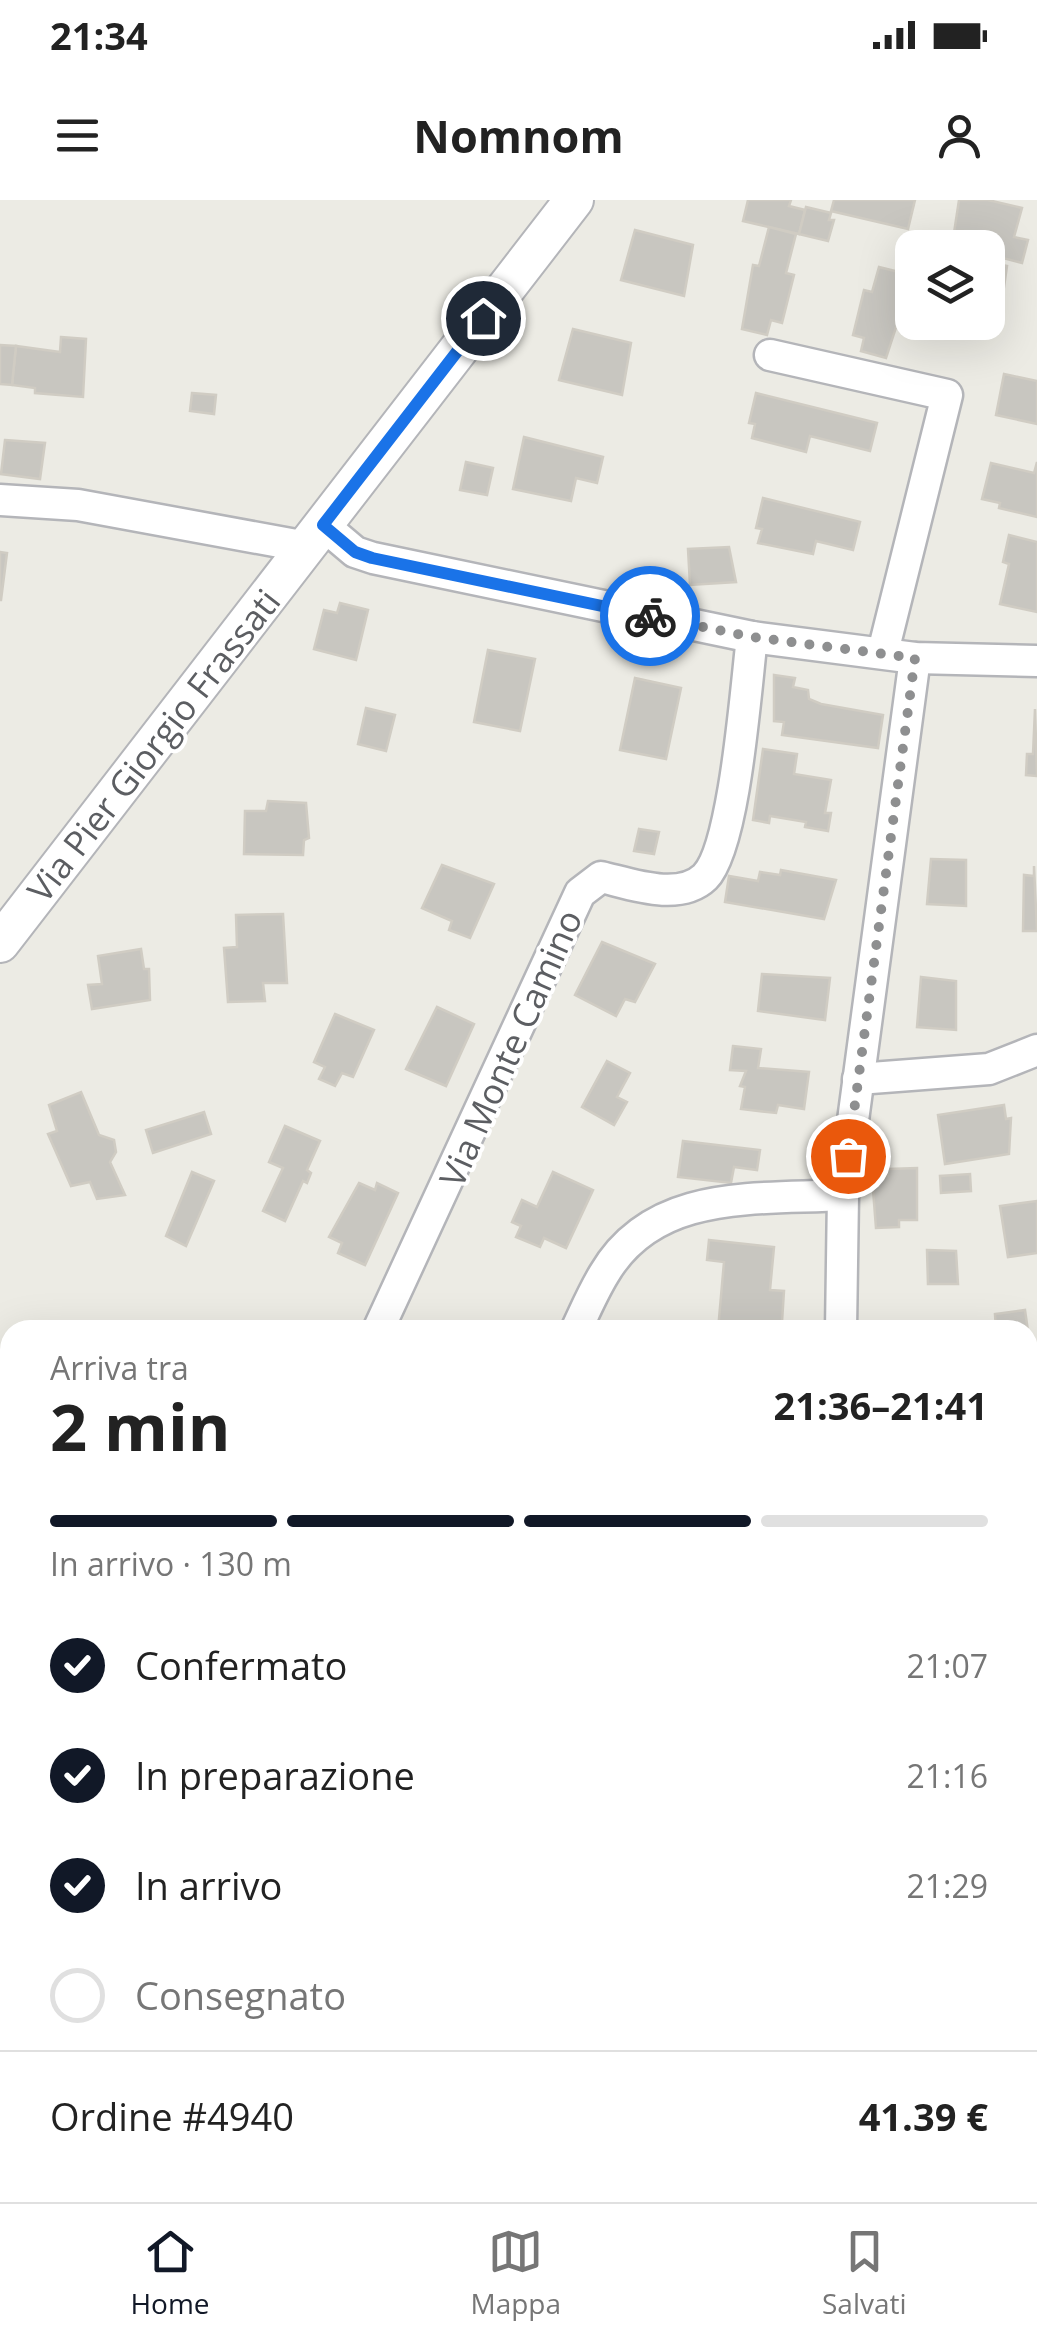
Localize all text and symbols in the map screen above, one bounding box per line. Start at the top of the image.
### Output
text: 21:34 [50,9,148,61]
text: Nomnom [413,105,624,166]
icon: menu [50,108,105,163]
icon: person [932,108,987,163]
map controls [895,230,1005,340]
button: layers [895,230,1005,340]
pin [441,276,526,361]
icon: home [456,291,511,346]
courier [600,566,700,666]
street label: Via Pier Giorgio Frassati [16,579,290,911]
icon: bike [623,589,678,644]
street label: Via Monte Camino [428,902,592,1194]
pin [806,1114,891,1199]
icon: bag [821,1129,876,1184]
text: Arriva tra [50,1346,189,1389]
text: 21:36–21:41 [774,1379,988,1431]
text: 2 min [50,1382,230,1470]
text: In arrivo · 130 m [50,1542,292,1585]
icon: check [50,1638,105,1693]
text: Confermato [135,1639,347,1691]
text: 21:07 [906,1644,988,1687]
icon: check [50,1748,105,1803]
text: In preparazione [135,1749,415,1801]
text: 21:16 [906,1754,988,1797]
icon: check [50,1858,105,1913]
text: In arrivo [135,1859,282,1911]
text: 21:29 [906,1864,988,1907]
text: Consegnato [135,1969,346,2021]
text: Ordine #4940 [50,2090,294,2142]
text: 41.39 € [859,2090,988,2142]
tab: Home [130,2224,210,2322]
tab: Mappa [471,2224,561,2322]
tab: Salvati [822,2224,907,2322]

